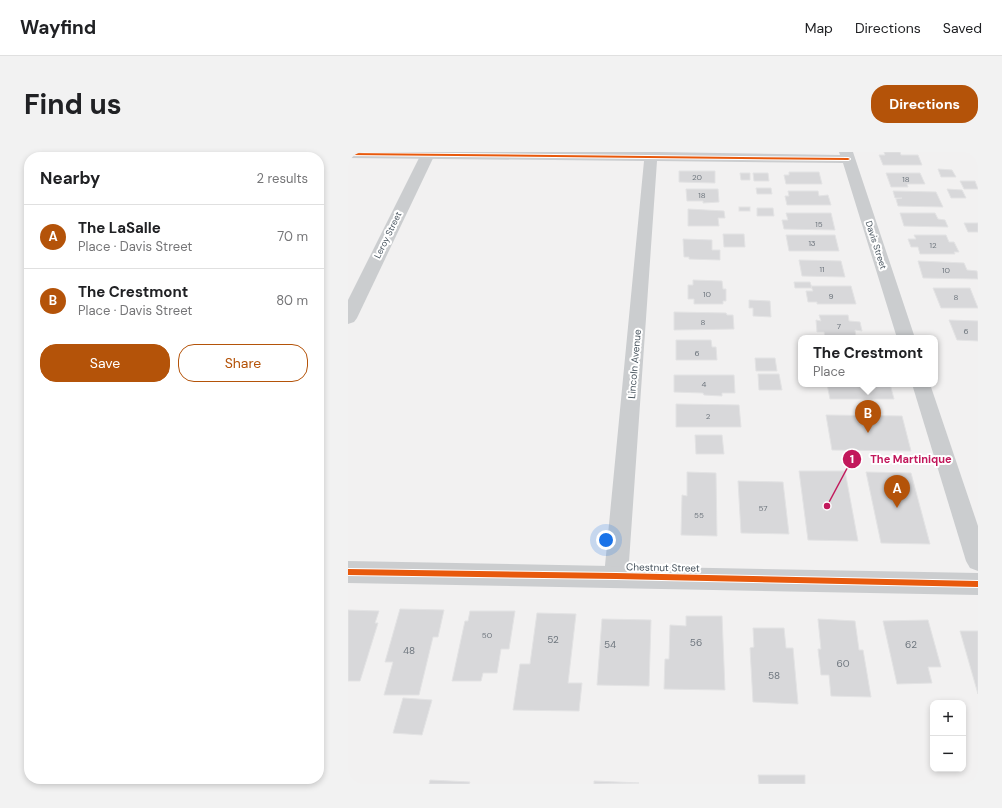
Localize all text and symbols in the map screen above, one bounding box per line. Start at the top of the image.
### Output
text: Wayfind [20,15,96,40]
text: Map [805,19,833,37]
text: Directions [855,19,921,37]
text: Saved [943,19,982,37]
button: Directions [871,85,978,123]
text: Find us [24,86,122,123]
text: Nearby [40,167,100,189]
text: 2 results [257,170,308,187]
house number: 20 [692,172,703,182]
house number: 18 [902,174,910,184]
house number: 18 [698,190,706,200]
street label: Leroy Street [371,209,405,260]
text: The LaSalle [78,218,161,238]
house number: 15 [815,219,823,229]
street label: Davis Street [863,219,890,271]
text: A [48,228,58,245]
text: 70 m [277,228,308,245]
text: Place · Davis Street [78,238,192,255]
house number: 13 [808,238,816,248]
house number: 12 [929,240,937,250]
house number: 11 [820,264,825,274]
house number: 10 [942,265,951,275]
text: The Crestmont [78,282,188,302]
house number: 10 [703,289,712,299]
house number: 9 [828,291,834,301]
text: B [49,292,57,309]
text: 80 m [276,292,308,309]
house number: 8 [954,292,959,302]
text: Place · Davis Street [78,302,192,319]
house number: 8 [701,317,706,327]
house number: 7 [837,321,841,331]
house number: 6 [963,326,969,336]
street label: Lincoln Avenue [625,328,644,399]
popup [798,335,938,387]
text: The Crestmont [813,343,923,363]
button: Save [40,344,170,382]
button: Share [178,344,308,382]
house number: 6 [694,348,700,358]
text: Place [813,363,845,380]
house number: 4 [702,379,707,389]
pin: B [855,400,881,433]
house number: 2 [706,411,711,421]
callout: The Martinique [842,447,959,470]
text: 1 [850,451,854,467]
text: The Martinique [870,452,952,466]
pin: A [884,475,910,508]
house number: 57 [758,503,768,513]
house number: 55 [694,510,704,520]
your location [596,530,616,550]
street label: Chestnut Street [626,560,700,575]
house number: 50 [482,630,493,640]
house number: 52 [547,633,559,646]
house number: 56 [690,636,702,649]
house number: 54 [604,638,616,651]
house number: 62 [905,638,917,651]
house number: 48 [403,644,415,657]
house number: 60 [836,657,850,670]
house number: 58 [768,669,780,682]
map controls [930,700,966,772]
button: + [930,700,966,736]
button: − [930,736,966,772]

